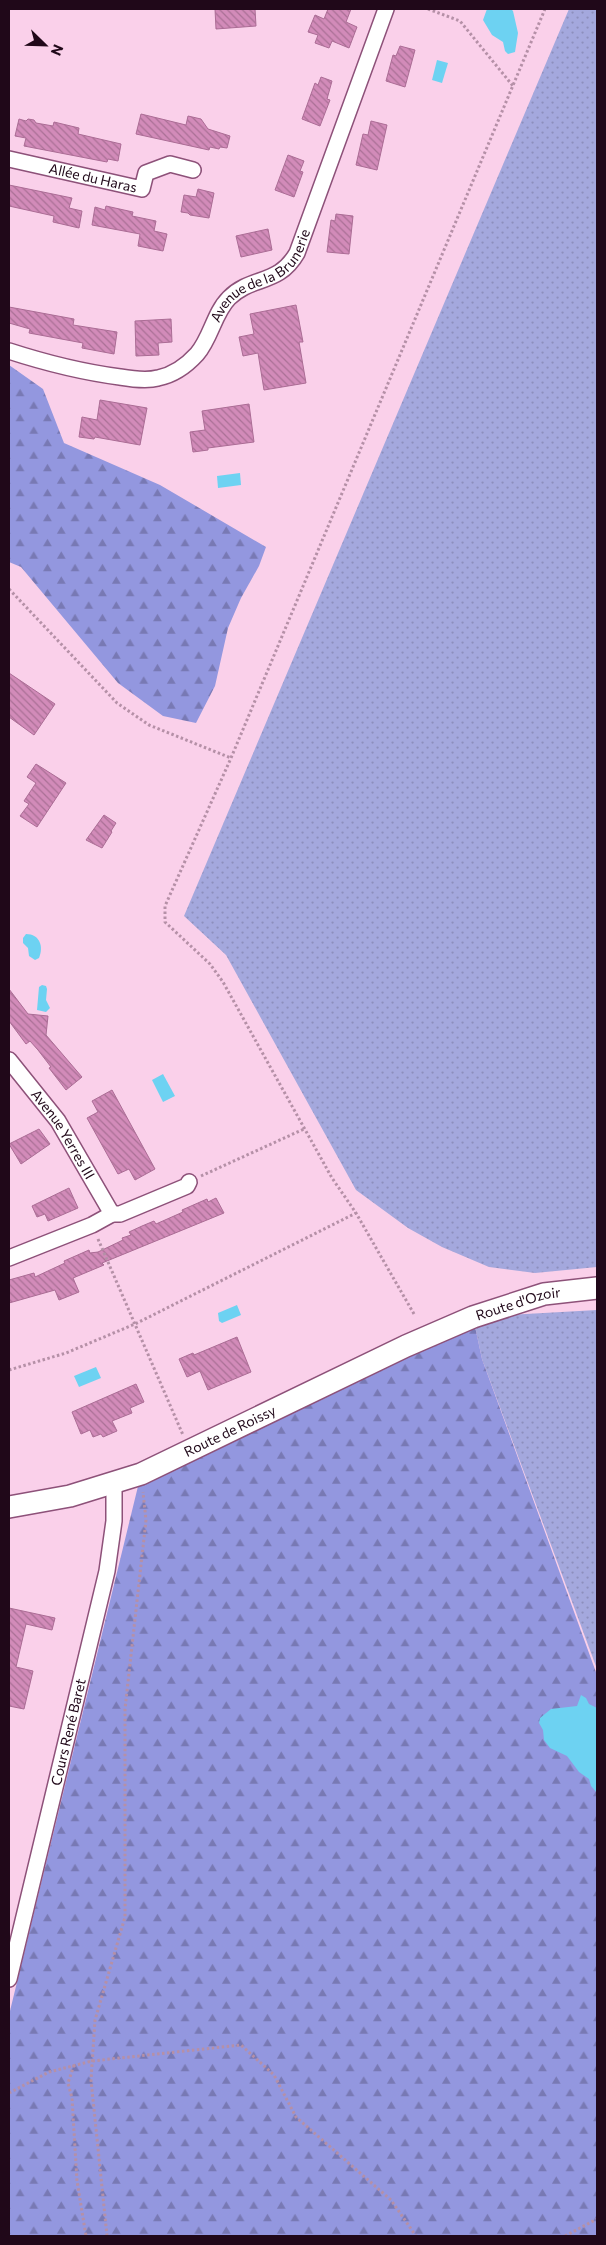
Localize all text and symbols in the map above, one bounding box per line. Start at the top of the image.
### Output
north arrow [20,20,70,70]
text: N [48,42,67,58]
street label: Allée du Haras [47,159,139,196]
street label: Avenue de la Brunerie [206,227,313,325]
street label: Avenue Yerres III [28,1086,99,1182]
street label: Route d'Ozoir [474,1283,562,1324]
street label: Route de Roissy [181,1401,278,1460]
street label: Cours René Baret [47,1676,89,1787]

